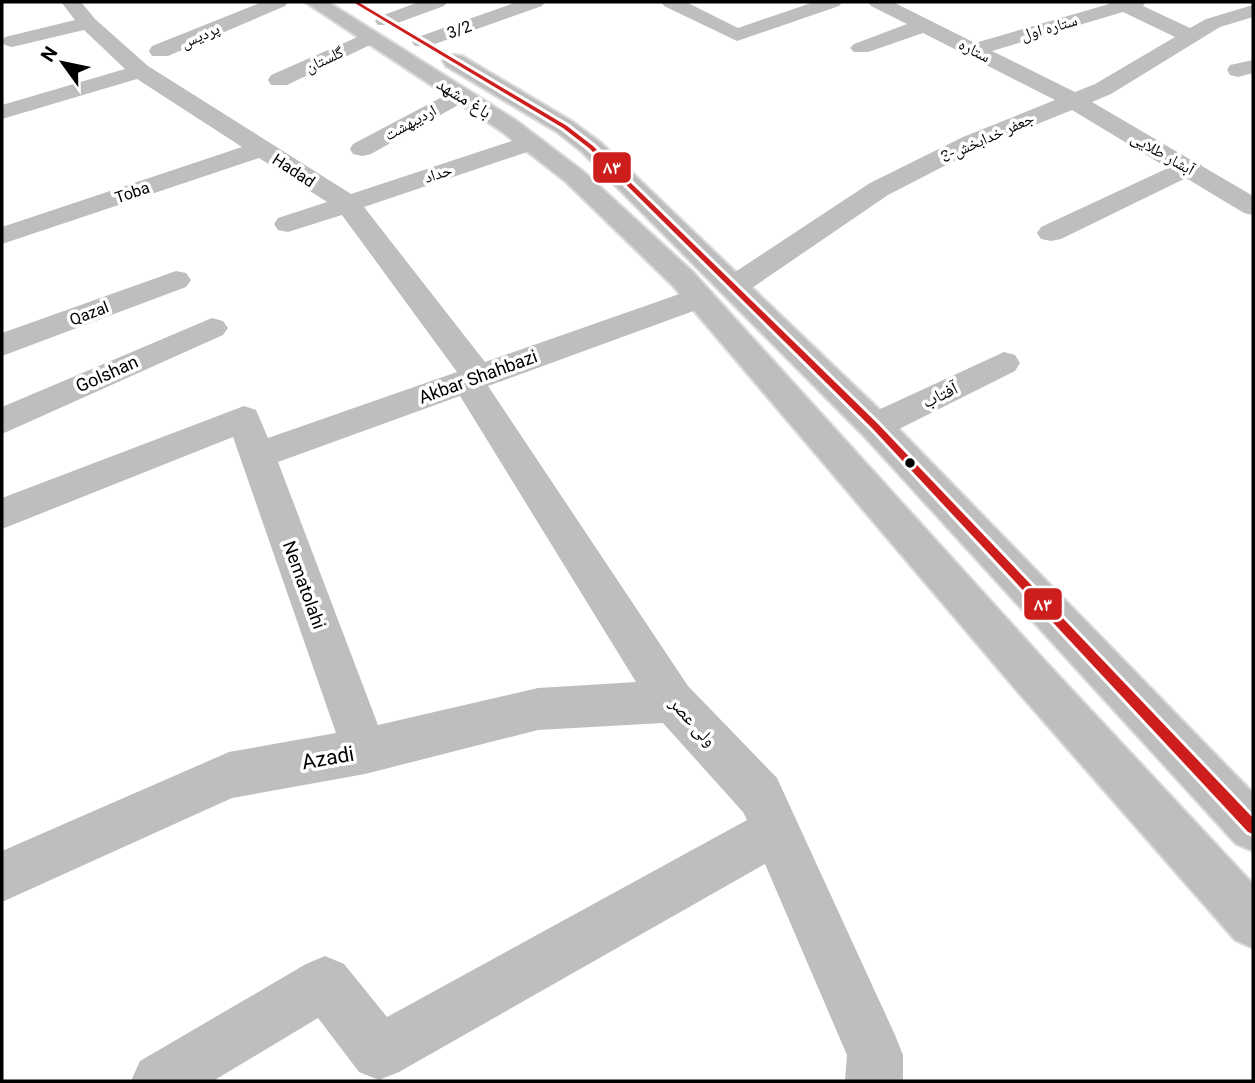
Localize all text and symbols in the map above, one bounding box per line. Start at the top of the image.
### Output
street label: ستاره اول [1019,10,1080,46]
street label: 3/2 [444,16,474,43]
street label: پردیس [178,19,223,53]
north arrow [28,28,98,98]
street label: ستاره [956,34,994,66]
text: N [36,42,62,66]
street label: گلستان [302,42,347,77]
street label: باغ مشهد [433,73,495,123]
street label: اردیبهشت [381,100,440,144]
street label: جعفر خدابخش-3 [938,108,1037,167]
street label: آبشار طلایی [1127,128,1199,180]
street label: Hadad [269,150,319,191]
line badge: ۸۳ [592,151,632,184]
text: ۸۳ [603,156,621,179]
street label: حداد [422,160,455,187]
street label: Toba [112,178,152,207]
street label: Qazal [67,297,111,330]
street label: Akbar Shahbazi [416,345,540,408]
street label: Golshan [72,351,141,397]
street label: آفتاب [919,377,962,413]
unlabelled marker [903,456,917,470]
street label: Nematolahi [279,538,330,632]
line badge: ۸۳ [1023,587,1063,621]
text: ۸۳ [1034,593,1052,616]
street label: ولی عصر [664,692,721,751]
street label: Azadi [300,742,356,774]

